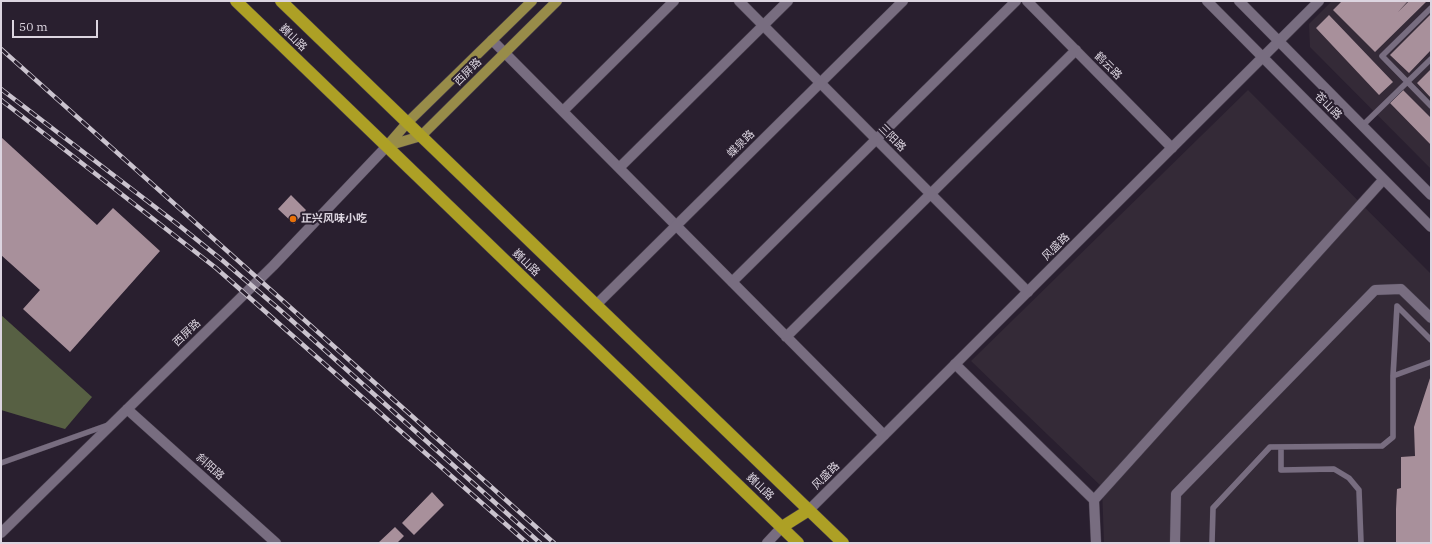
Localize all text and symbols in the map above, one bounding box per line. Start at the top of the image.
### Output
scale bar [14,12,100,38]
text: 50 m [19,19,48,34]
street label: 巍山路 [277,22,309,54]
street label: 鹤云路 [1092,50,1124,82]
street label: 西屏路 [452,56,484,88]
street label: 苍山路 [1312,90,1344,122]
street label: 三阳路 [876,122,908,154]
street label: 蝶泉路 [725,128,757,160]
place label: 正兴风味小吃 [301,212,367,226]
marker: 正兴风味小吃 [288,214,298,224]
street label: 风盛路 [1040,231,1072,263]
street label: 巍山路 [510,247,542,279]
street label: 西屏路 [171,317,203,349]
street label: 斜阳路 [193,451,227,483]
street label: 风盛路 [810,460,842,492]
street label: 巍山路 [744,471,776,503]

